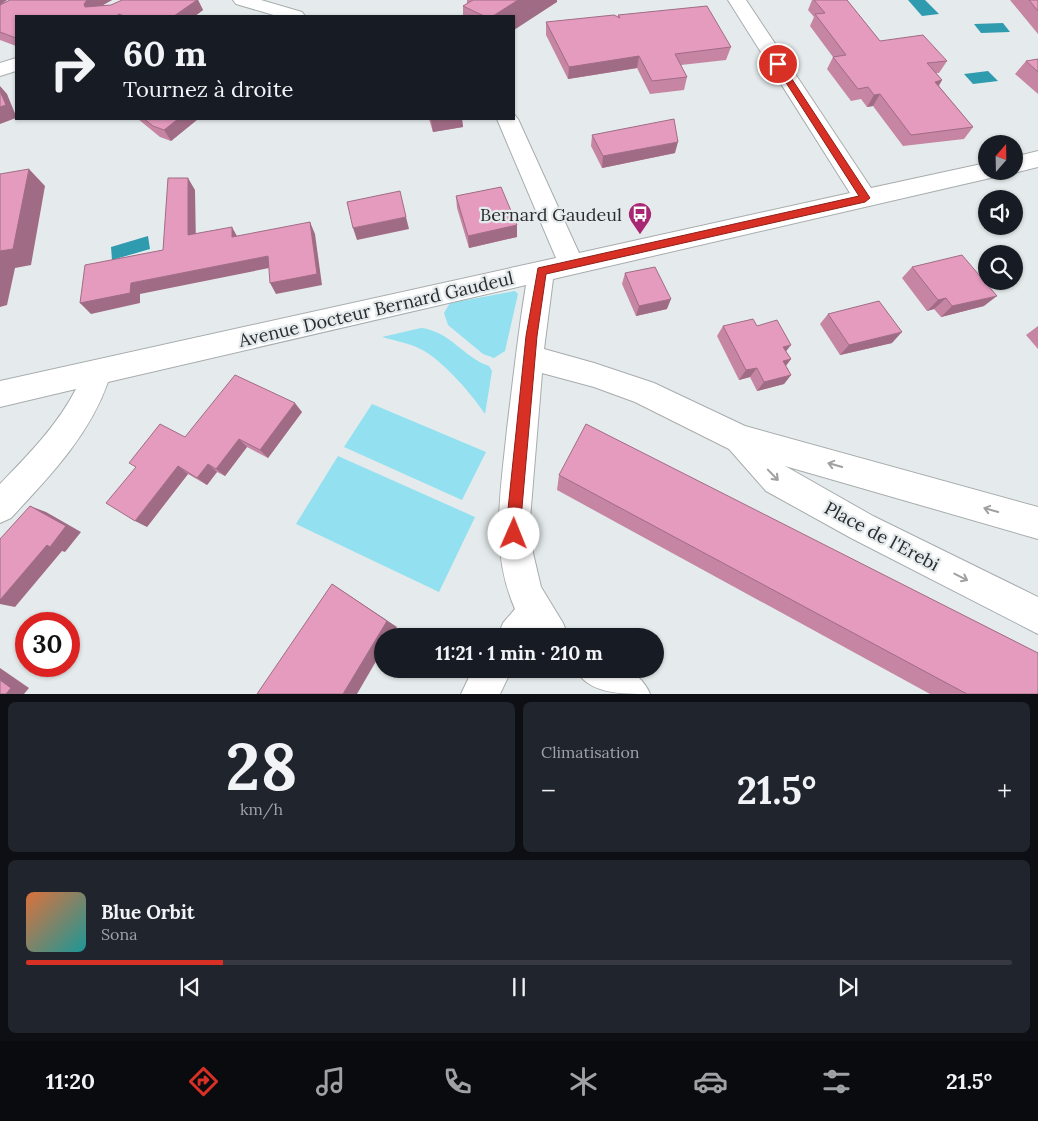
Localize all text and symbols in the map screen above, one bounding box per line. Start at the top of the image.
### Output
text: 60 m [123,31,207,76]
icon: right [40,35,105,100]
pin [757,43,799,85]
icon: arrive [764,50,792,78]
text: Tournez à droite [123,75,293,103]
north arrow [978,135,1022,180]
map controls [978,135,1023,290]
button: sound [978,190,1023,235]
bus stop icon: Bernard Gaudeul [627,201,653,235]
place label: Bernard Gaudeul [480,203,622,226]
button: search [978,245,1023,290]
street label: Avenue Docteur Bernard Gaudeul [235,266,516,352]
one-way arrow [827,460,843,470]
one-way arrow [767,469,779,481]
street label: Place de l'Erebi [821,496,943,576]
one-way arrow [984,504,1000,514]
position arrow [487,507,539,559]
one-way arrow [953,573,968,582]
speed limit sign: 30 [15,612,80,677]
text: 11:21 · 1 min · 210 m [435,641,603,665]
text: 28 [226,725,297,808]
text: Climatisation [541,742,639,762]
text: 21.5° [737,766,816,814]
text: − [541,773,556,809]
text: + [997,773,1012,809]
text: km/h [240,799,283,819]
text: Blue Orbit [101,900,195,924]
text: Sona [101,924,137,944]
icon: previous [176,973,204,1001]
icon: pause [505,973,533,1001]
icon: next [834,973,862,1001]
icon: directions [186,1064,221,1099]
icon: music [313,1064,348,1099]
icon: phone [440,1064,475,1099]
icon: climate [566,1064,601,1099]
icon: car [693,1064,728,1099]
icon: filters [819,1064,854,1099]
text: 11:20 [46,1067,95,1095]
text: 21.5° [946,1067,992,1095]

